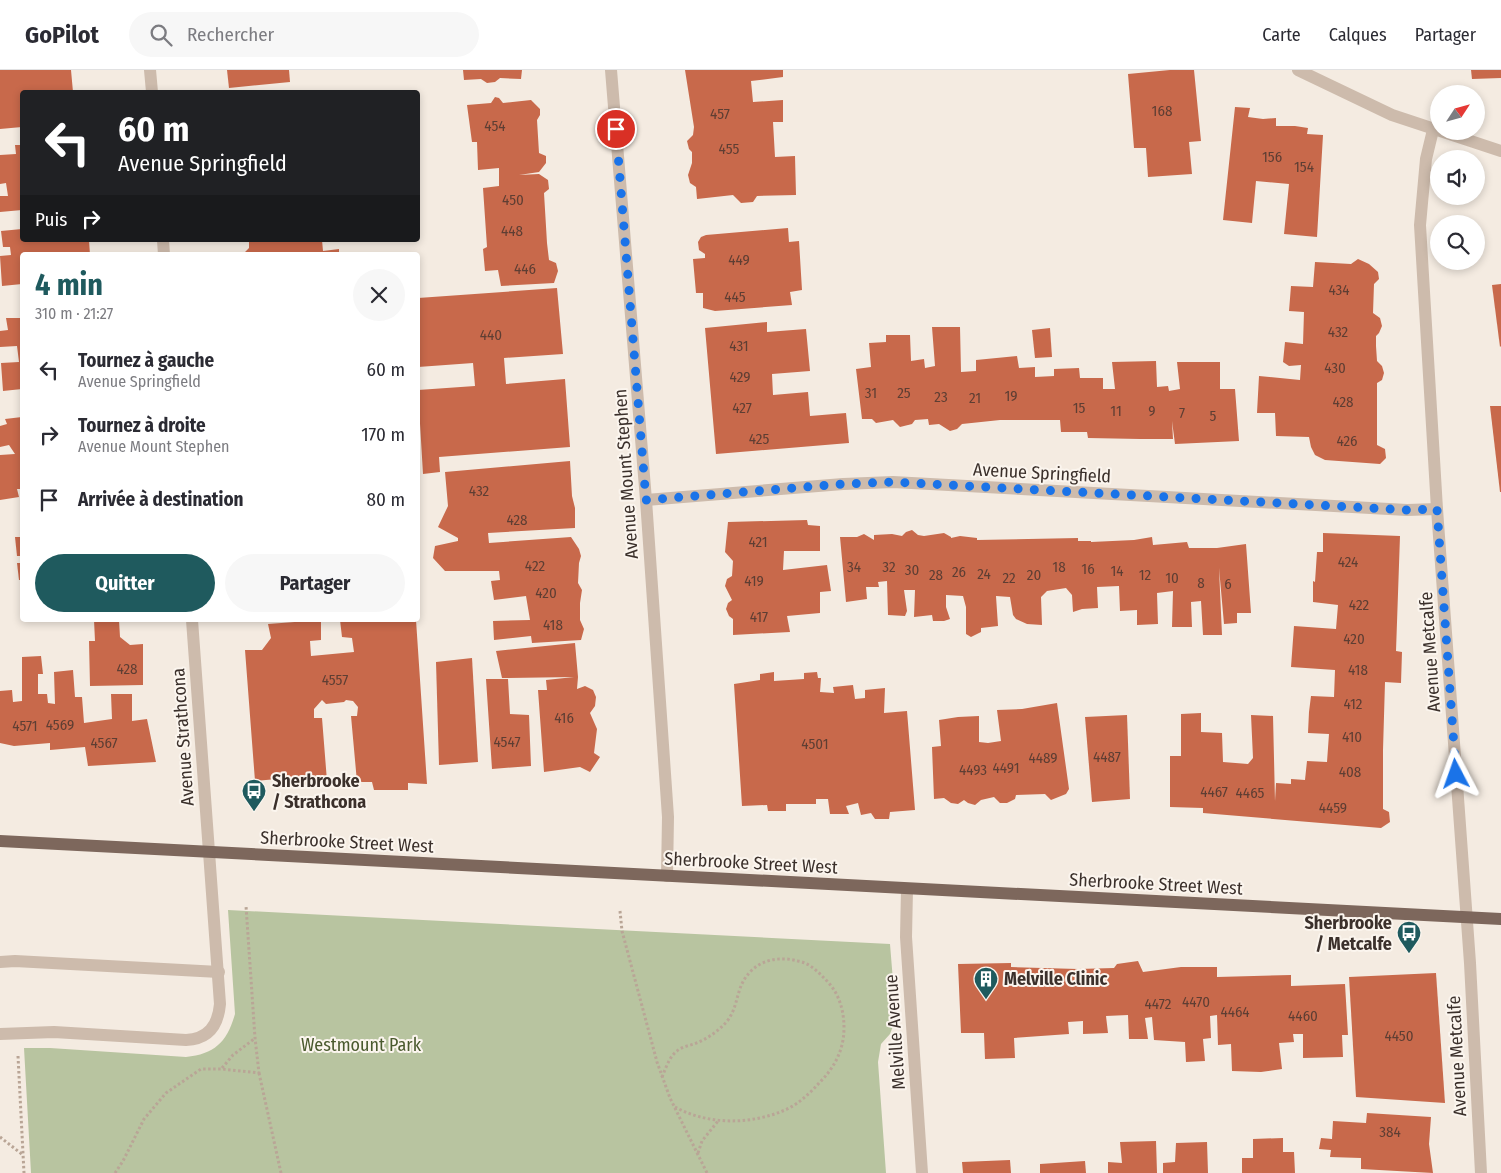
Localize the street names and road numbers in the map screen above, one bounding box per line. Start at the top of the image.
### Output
street label: Avenue Mount Stephen [609,388,643,560]
street label: Avenue Springfield [972,458,1112,488]
street label: Avenue Metcalfe [1415,591,1445,713]
street label: Avenue Strathcona [167,667,199,807]
street label: Sherbrooke Street West [260,826,434,858]
street label: Sherbrooke Street West [664,847,838,879]
street label: Sherbrooke Street West [1069,868,1243,900]
street label: Melville Avenue [880,974,910,1090]
street label: Avenue Metcalfe [1443,995,1471,1117]

